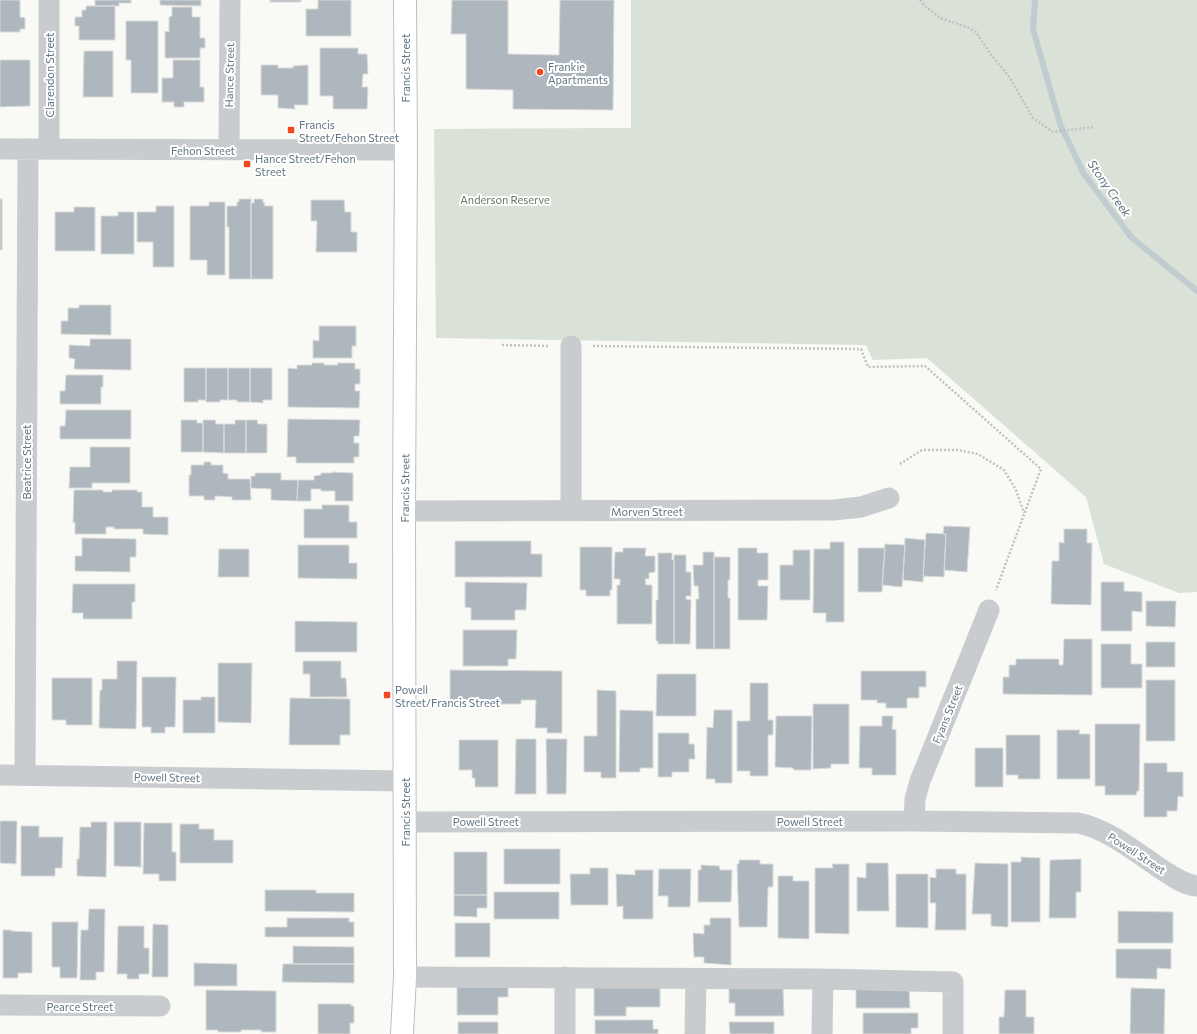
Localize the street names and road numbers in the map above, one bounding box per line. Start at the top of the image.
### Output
street label: Clarendon Street [43,32,56,117]
street label: Francis Street [399,33,412,102]
street label: Hance Street [222,42,236,107]
street label: Fehon Street [171,144,236,157]
street label: Beatrice Street [20,424,33,499]
street label: Francis Street [397,453,411,523]
street label: Morven Street [611,505,684,518]
street label: Fyans Street [929,682,965,745]
street label: Powell Street [134,770,201,784]
street label: Francis Street [399,777,412,846]
street label: Powell Street [453,815,520,828]
street label: Powell Street [777,815,844,828]
street label: Powell Street [1106,829,1169,877]
street label: Pearce Street [47,1000,114,1013]

